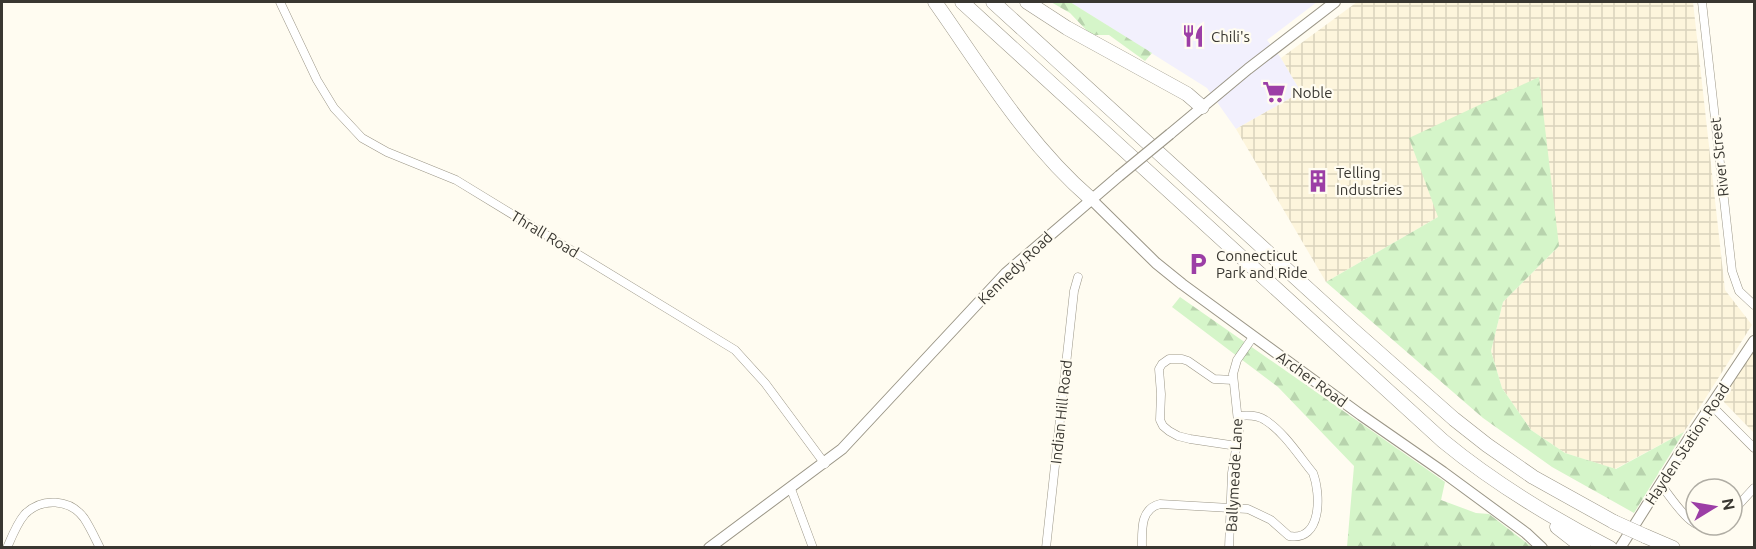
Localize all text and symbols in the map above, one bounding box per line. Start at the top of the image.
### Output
restaurant icon: Chili's [1180,23,1206,49]
place label: Chili's [1211,28,1250,45]
supermarket icon: Noble [1261,79,1287,105]
place label: Noble [1292,84,1332,101]
street label: River Street [1706,116,1732,197]
place label: Telling Industries [1336,164,1402,198]
building icon: Telling Industries [1305,168,1331,194]
street label: Thrall Road [508,207,582,261]
street label: Kennedy Road [974,228,1056,308]
place label: Connecticut Park and Ride [1216,247,1308,281]
parking icon: Connecticut Park and Ride [1185,251,1211,277]
street label: Archer Road [1273,348,1351,410]
street label: Indian Hill Road [1047,359,1075,465]
street label: Hayden Station Road [1642,380,1732,508]
street label: Ballymeade Lane [1223,418,1245,532]
north arrow [1684,477,1744,537]
text: N [1719,497,1739,512]

